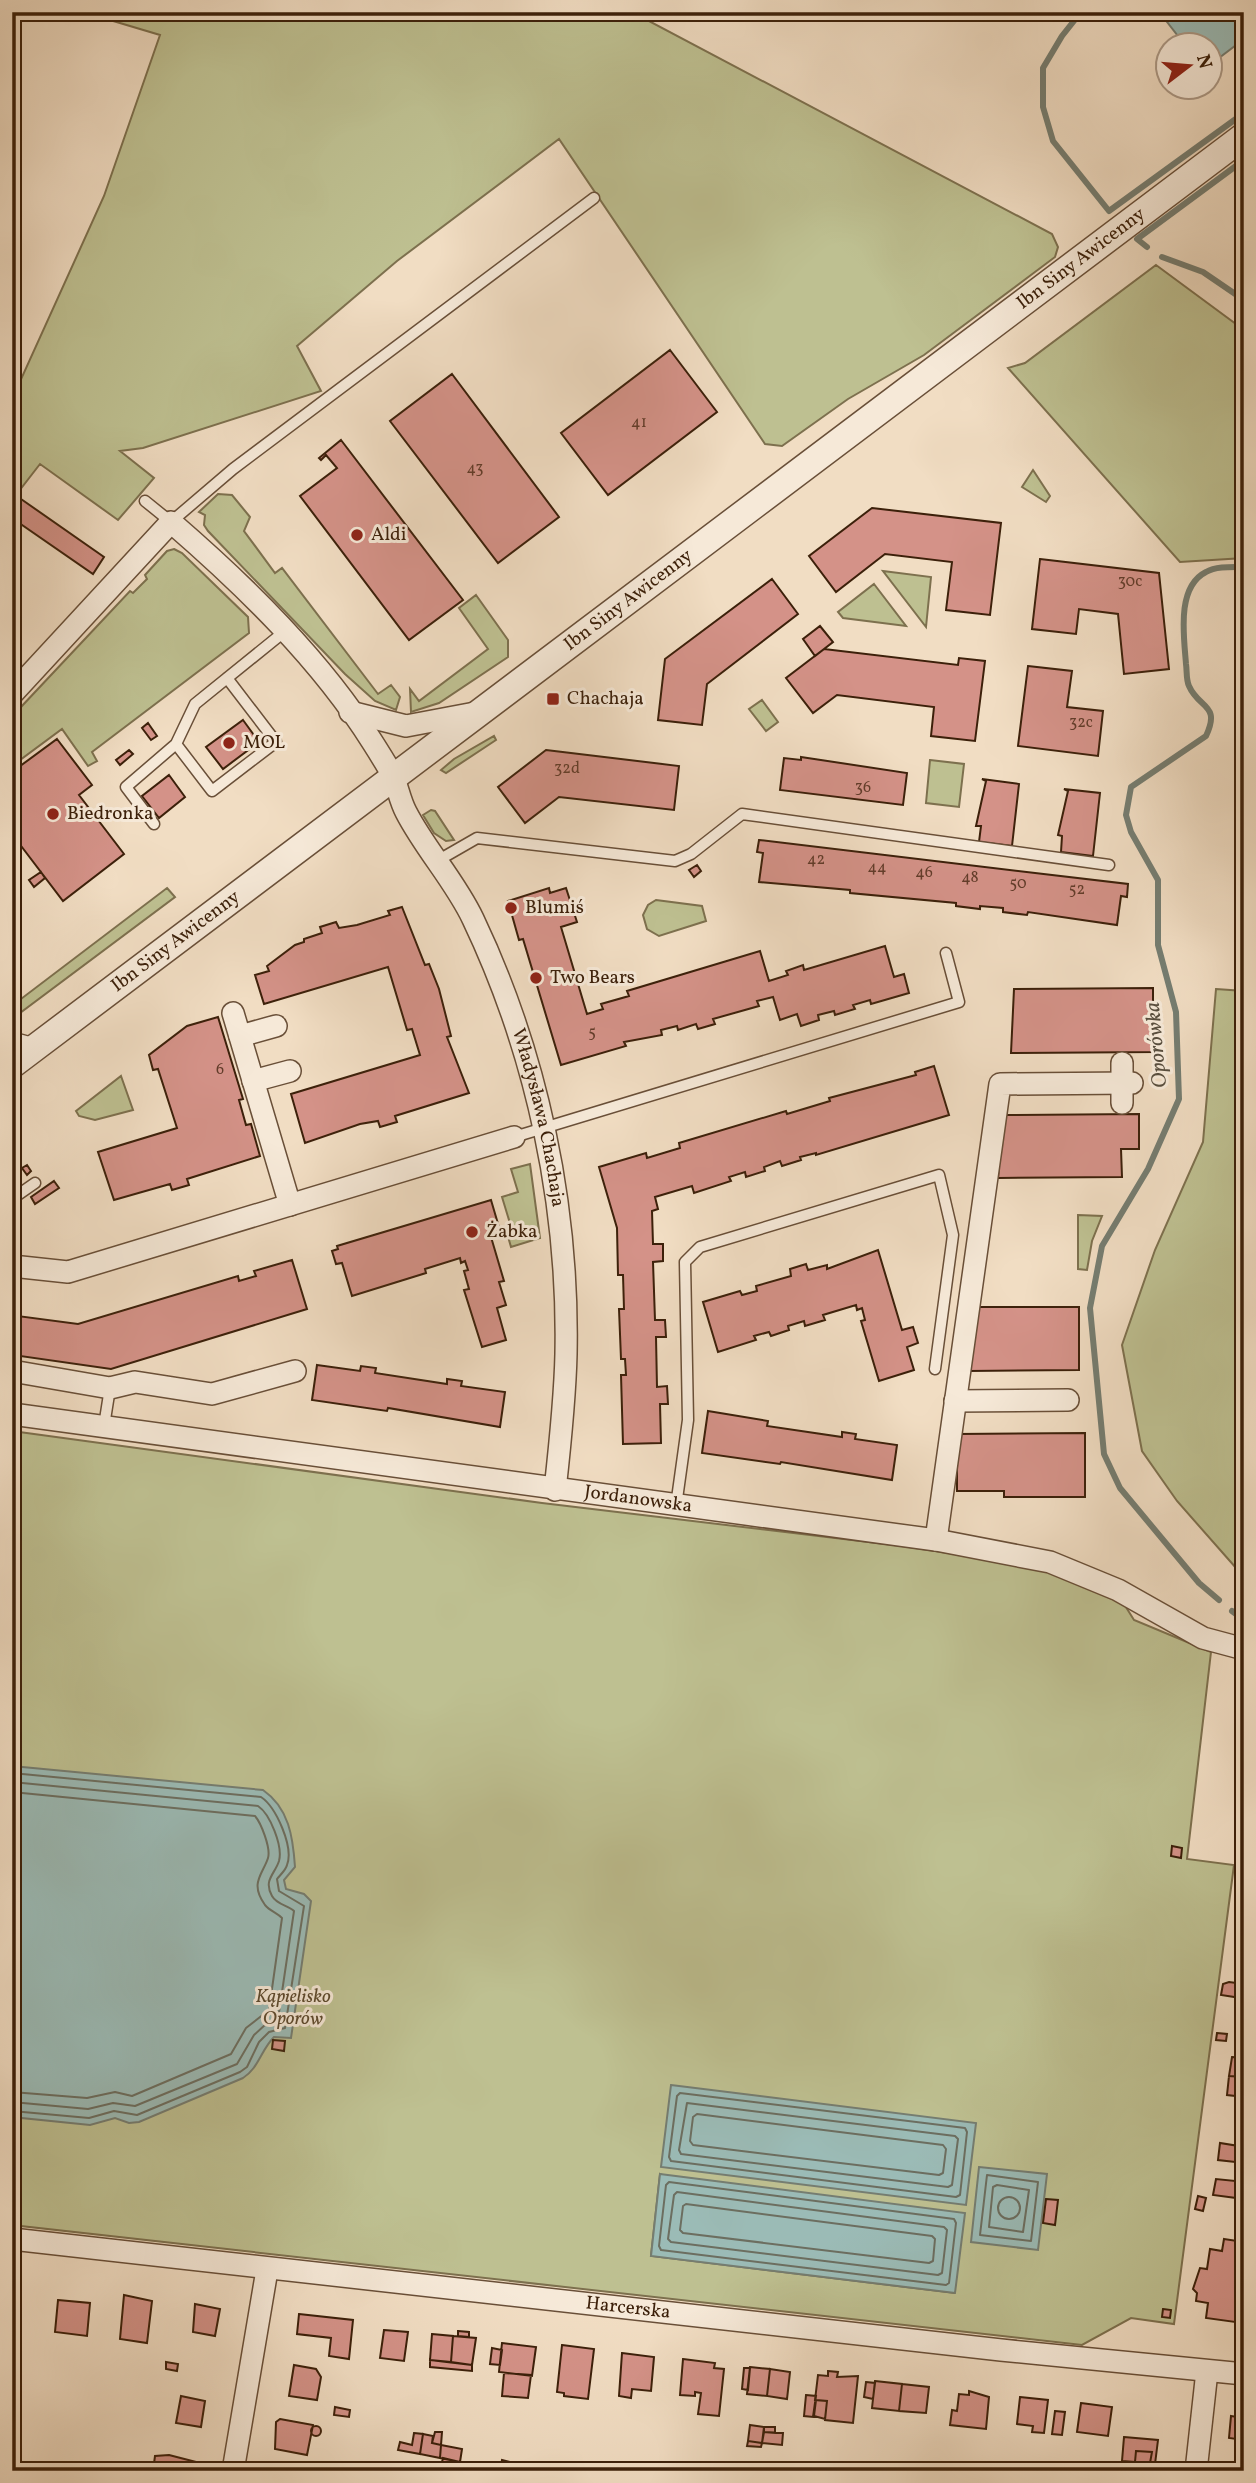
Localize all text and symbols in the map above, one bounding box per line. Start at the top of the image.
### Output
north arrow [1154,32,1224,102]
text: N [1189,52,1218,72]
street label: Ibn Siny Awicenny [1011,202,1151,316]
house number: 41 [631,412,647,434]
house number: 43 [466,458,484,480]
place label: Aldi [371,522,407,548]
marker: Aldi [349,527,365,543]
street label: Ibn Siny Awicenny [559,543,698,657]
house number: 30c [1118,571,1142,593]
place label: Chachaja [567,686,644,712]
marker: Chachaja [545,691,561,707]
house number: 32c [1069,712,1093,734]
place label: MOL [243,730,286,756]
marker: MOL [221,735,237,751]
house number: 32d [554,758,580,780]
house number: 36 [855,777,871,799]
place label: Biedronka [67,801,154,827]
marker: Biedronka [45,806,61,822]
house number: 42 [807,849,825,871]
house number: 44 [867,857,887,879]
house number: 46 [915,862,933,884]
house number: 48 [961,867,979,889]
house number: 50 [1010,873,1027,895]
house number: 52 [1069,879,1085,901]
street label: Ibn Siny Awicenny [106,885,245,999]
place label: Blumiś [525,895,584,921]
marker: Blumiś [503,900,519,916]
place label: Two Bears [550,965,635,991]
marker: Two Bears [528,970,544,986]
water label: Oporówka [1139,1001,1175,1089]
house number: 5 [588,1022,596,1044]
street label: Władysława Chachaja [505,1025,571,1209]
house number: 6 [216,1059,224,1081]
place label: Żabka [486,1219,537,1245]
marker: Żabka [464,1224,480,1240]
street label: Jordanowska [583,1479,694,1520]
park label: Kąpielisko Oporów [255,1984,331,2032]
street label: Harcerska [584,2290,672,2326]

